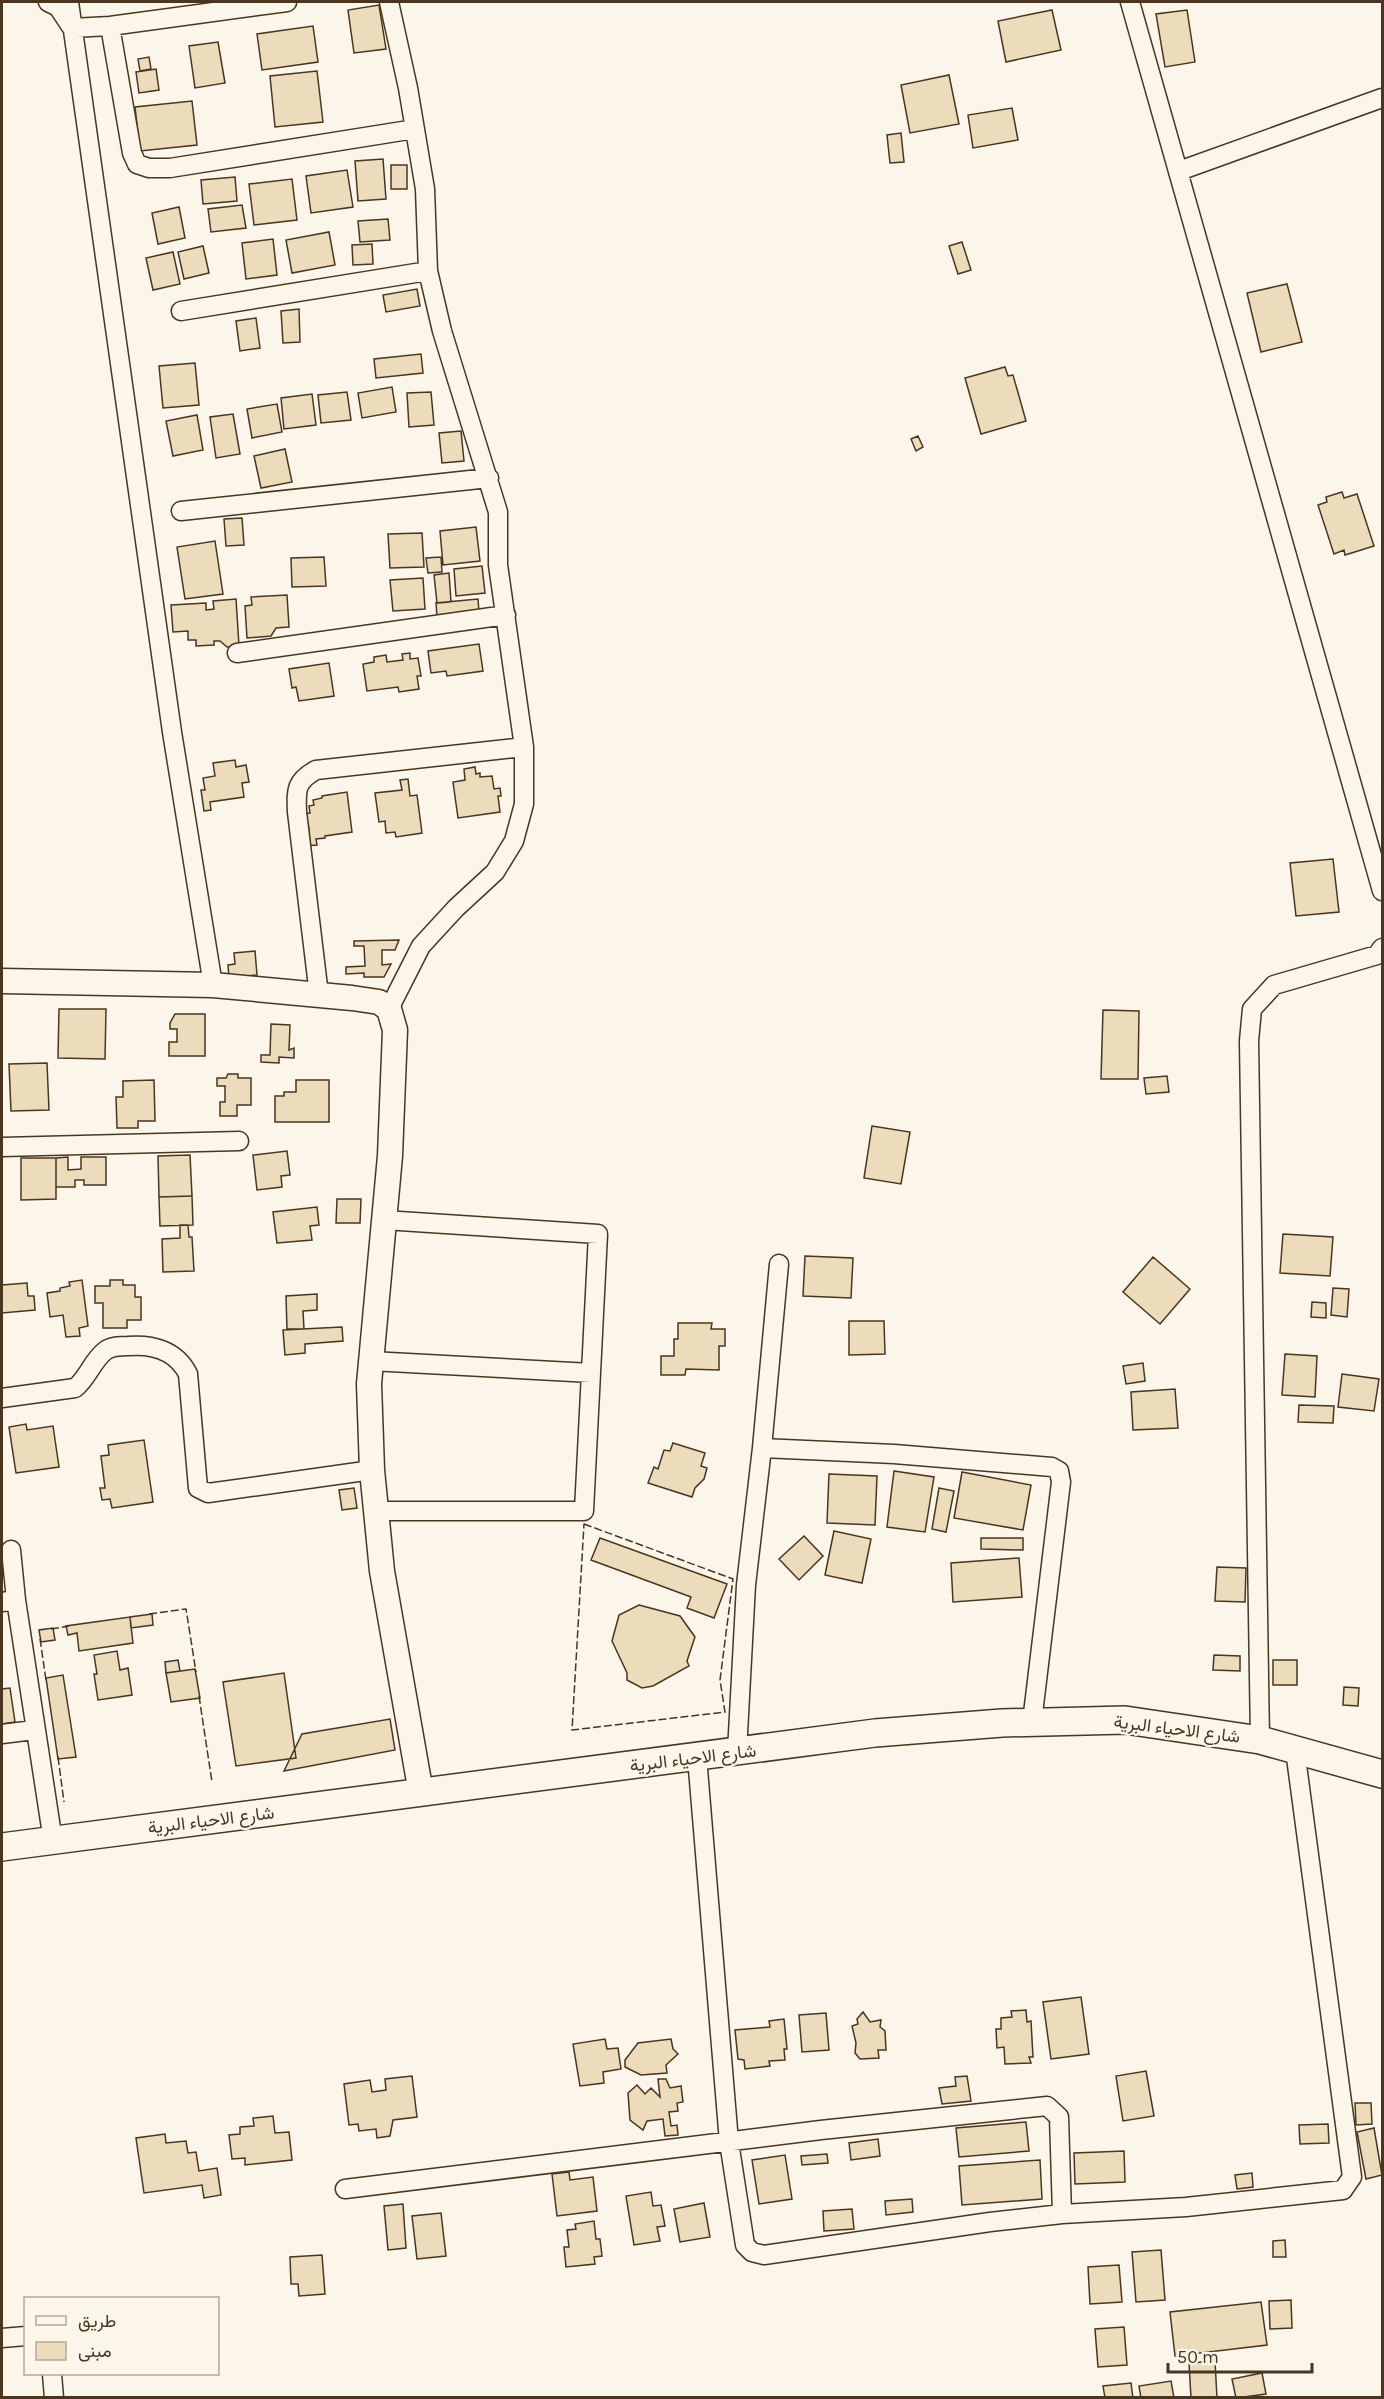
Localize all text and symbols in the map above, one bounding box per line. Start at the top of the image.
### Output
street label: شارع الاحياء البرية [1112,1710,1241,1749]
street label: شارع الاحياء البرية [629,1739,758,1778]
street label: شارع الاحياء البرية [147,1801,276,1840]
legend [24,2297,219,2375]
text: طريق [78,2310,116,2332]
scale bar [1168,2336,1312,2374]
text: مبنى [78,2340,112,2362]
text: 50 m [1177,2346,1219,2368]

